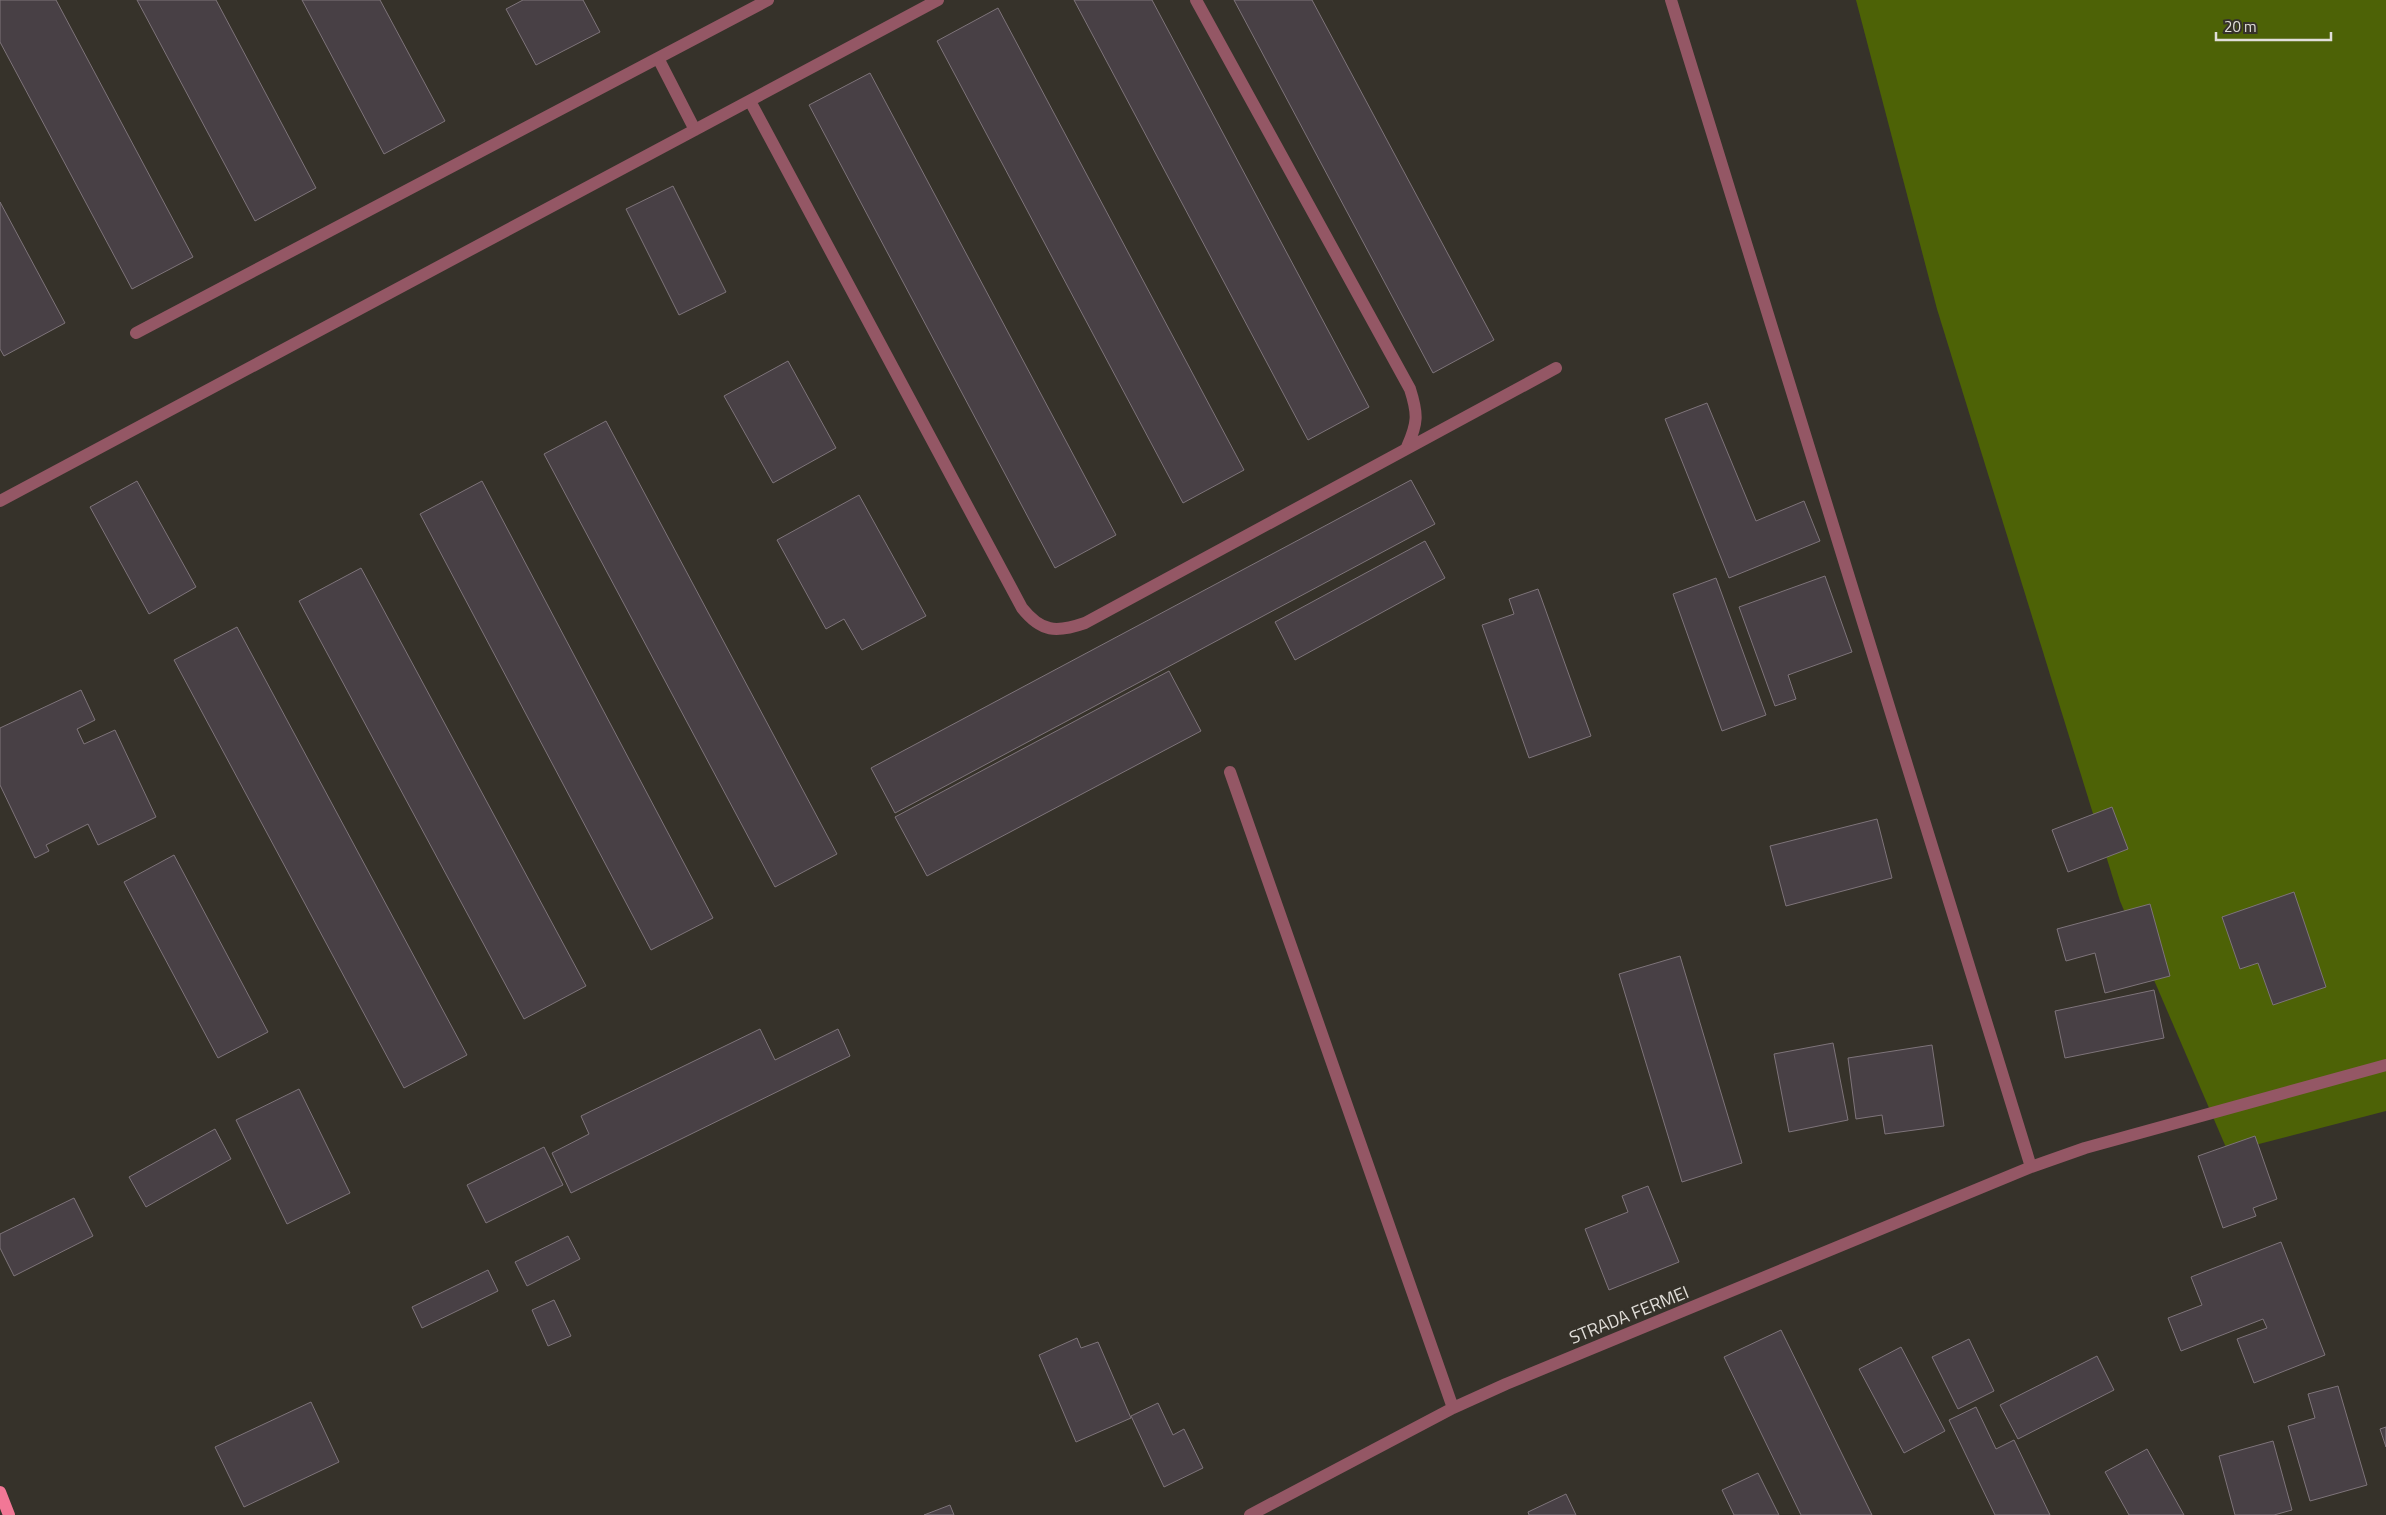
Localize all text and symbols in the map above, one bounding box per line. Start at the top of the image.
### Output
scale bar [2216,10,2331,42]
text: 20 m [2224,15,2257,38]
street label: STRADA FERMEI [1565,1278,1693,1351]

